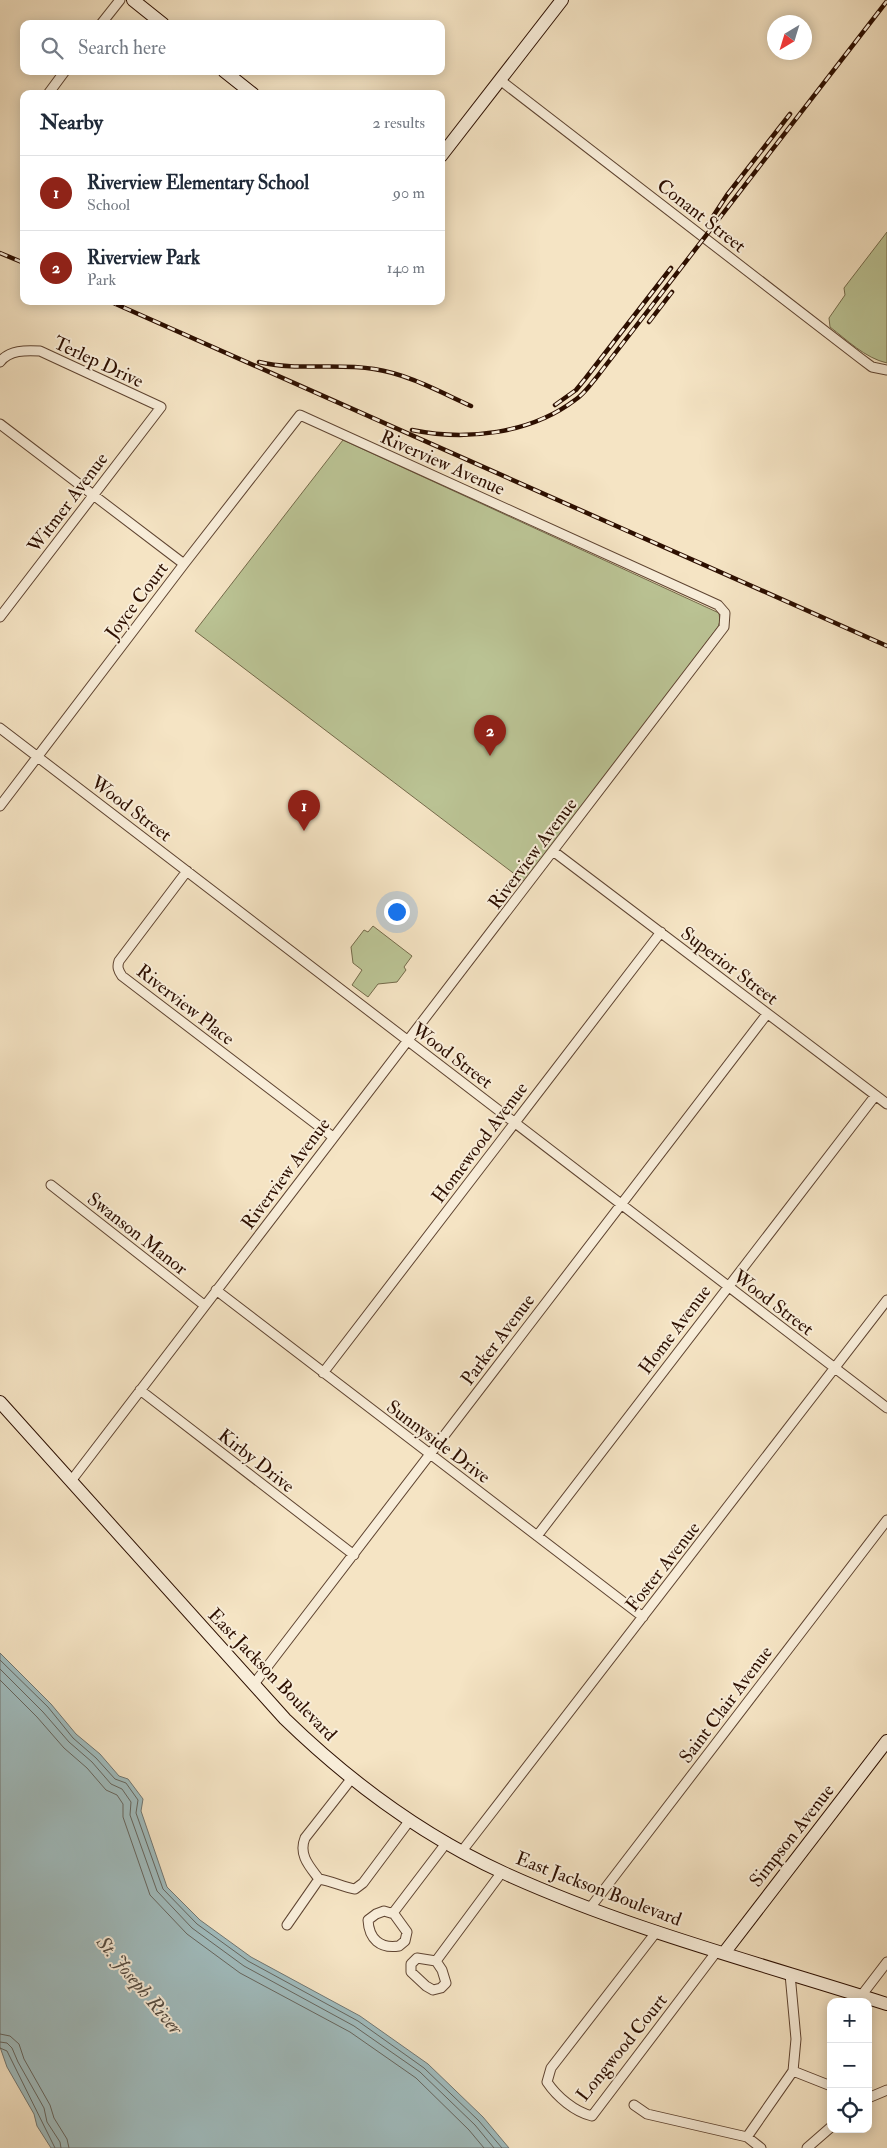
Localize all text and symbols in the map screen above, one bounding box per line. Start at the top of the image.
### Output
north arrow [767,15,812,60]
search box [20,20,445,75]
icon: search [38,34,66,62]
text: Search here [78,36,166,60]
text: Nearby [40,109,103,136]
text: 2 results [372,113,425,133]
text: Riverview Elementary School [87,171,309,195]
street label: Conant Street [652,174,751,258]
text: 1 [53,183,59,203]
text: 90 m [393,183,425,203]
text: School [87,195,130,215]
text: Riverview Park [87,246,200,270]
text: 2 [52,258,60,278]
text: 140 m [387,258,425,278]
text: Park [87,270,116,290]
street label: Terlep Drive [49,331,147,394]
street label: Riverview Avenue [377,425,509,501]
street label: Witmer Avenue [22,448,113,558]
street label: Joyce Court [99,557,174,645]
pin: 2 [474,715,506,756]
street label: Wood Street [85,770,177,847]
pin: 1 [288,790,320,831]
street label: Riverview Avenue [483,793,583,914]
your location [384,899,410,925]
street label: Superior Street [675,921,783,1011]
street label: Riverview Place [131,959,239,1051]
street label: Wood Street [406,1017,498,1094]
street label: Homewood Avenue [426,1077,533,1208]
street label: Riverview Avenue [236,1113,336,1234]
street label: Swanson Manor [82,1187,193,1281]
street label: Wood Street [727,1264,819,1341]
street label: Home Avenue [633,1280,716,1379]
street label: Parker Avenue [456,1289,540,1390]
street label: Sunnyside Drive [382,1395,495,1489]
street label: Kirby Drive [213,1423,299,1498]
street label: Foster Avenue [620,1517,705,1616]
street label: East Jackson Boulevard [203,1603,342,1747]
street label: Saint Clair Avenue [674,1641,778,1768]
street label: Simpson Avenue [744,1779,840,1893]
street label: East Jackson Boulevard [512,1846,686,1932]
water label: St. Joseph River [90,1930,189,2041]
street label: Longwood Court [571,1989,672,2106]
map controls [827,1998,872,2133]
button: + [827,1998,872,2043]
button: − [827,2043,872,2088]
button: locate [827,2088,872,2133]

